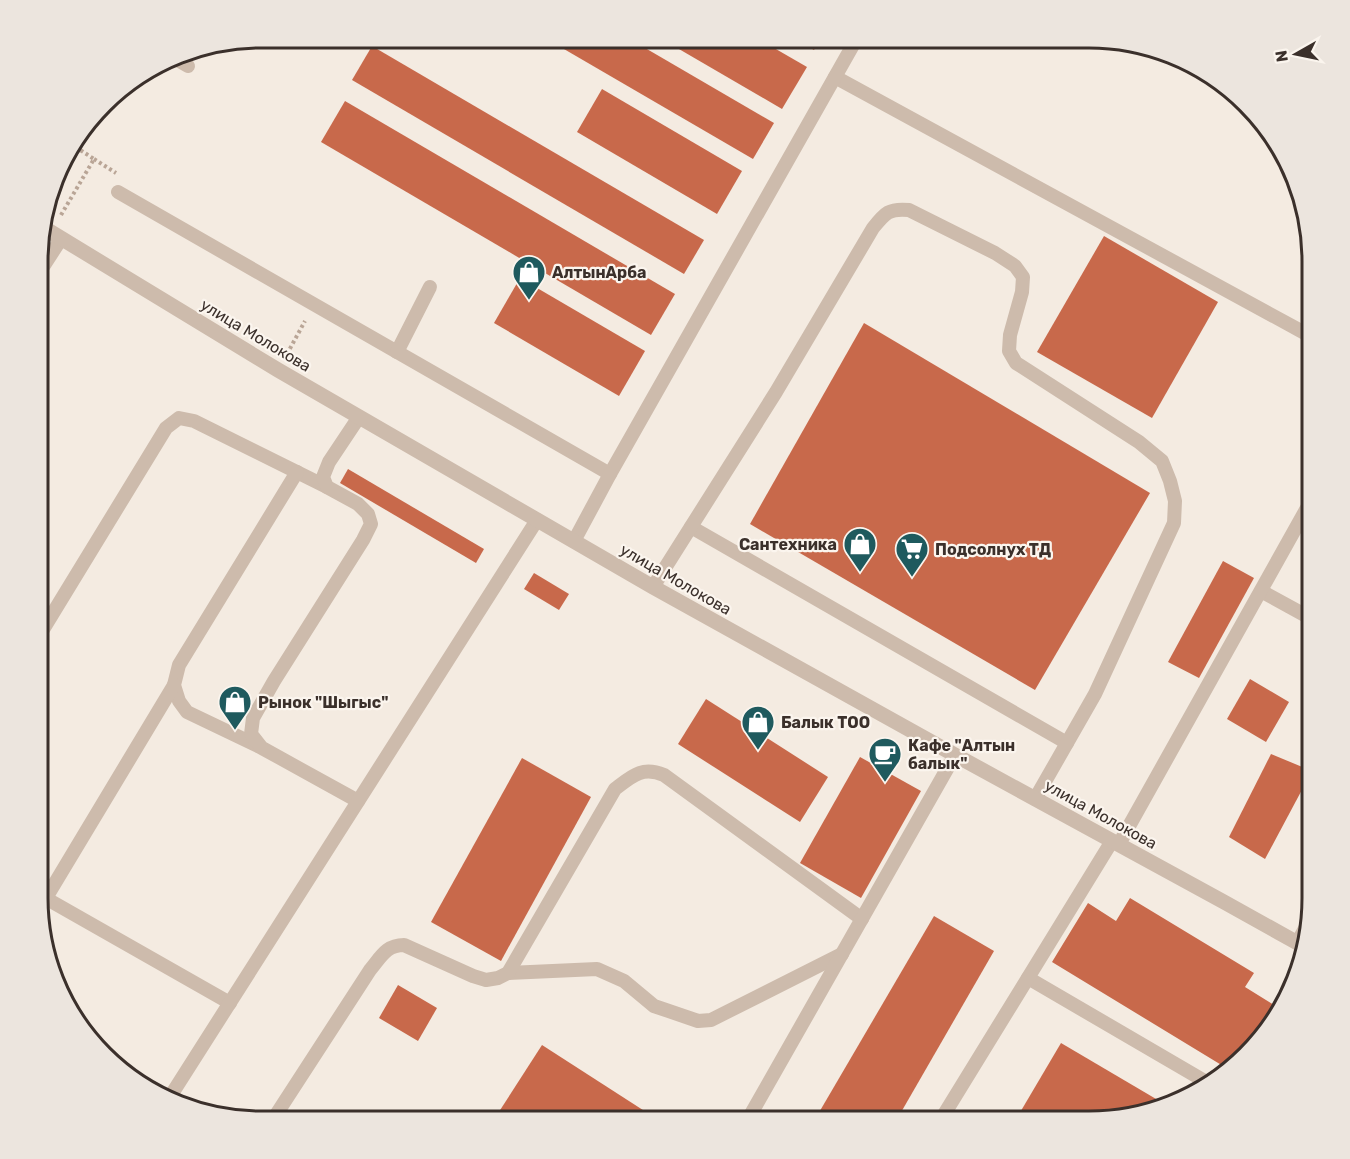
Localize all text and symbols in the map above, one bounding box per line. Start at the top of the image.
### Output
north arrow [1266,24,1326,84]
text: N [1271,49,1292,63]
shop icon: АлтынАрба [511,254,547,301]
place label: АлтынАрба [552,263,646,282]
street label: улица Молокова [197,295,314,376]
shop icon: Сантехника [842,526,878,573]
supermarket icon: Подсолнух ТД [894,531,930,578]
place label: Сантехника [739,535,837,554]
street label: улица Молокова [617,540,735,619]
place label: Подсолнух ТД [935,540,1051,559]
shop icon: Рынок "Шыгыс" [217,684,253,731]
place label: Рынок "Шыгыс" [258,693,388,712]
shop icon: Балык ТОО [740,704,776,751]
place label: Балык ТОО [781,713,870,732]
cafe icon: Кафе "Алтын балык" [867,736,903,783]
place label: Кафе "Алтын балык" [908,736,1015,773]
street label: улица Молокова [1041,776,1160,853]

